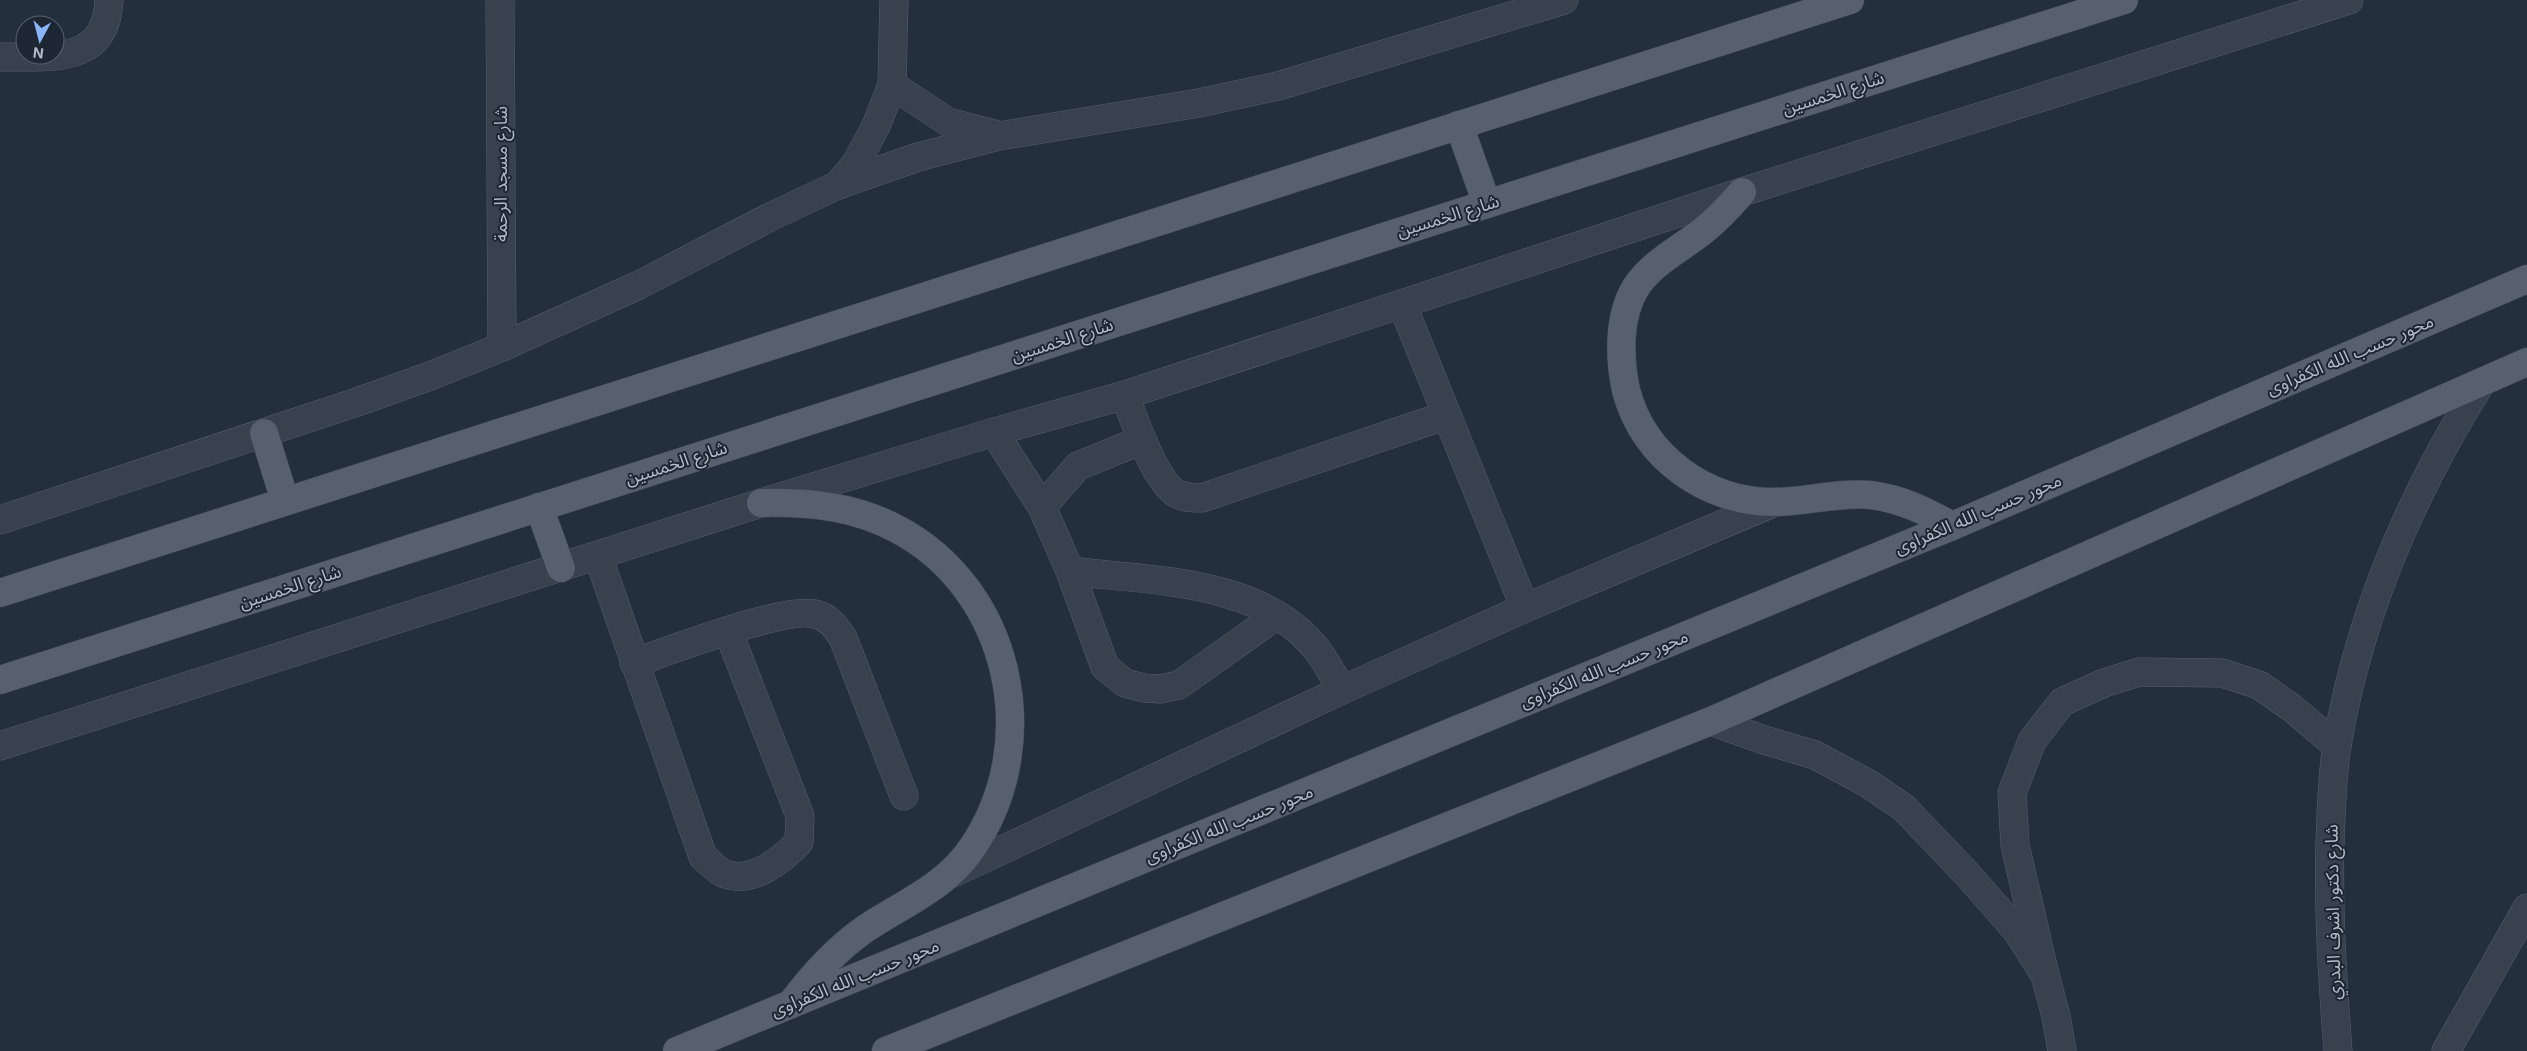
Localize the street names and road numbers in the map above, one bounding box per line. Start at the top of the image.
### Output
street label: شارع الخمسين [1779,66,1888,123]
street label: شارع مسجد الرحمة [490,106,515,242]
street label: شارع الخمسين [1394,190,1503,245]
street label: محور حسب الله الكفراوى [2263,310,2437,400]
street label: شارع الخمسين [1008,313,1117,370]
street label: شارع الخمسين [622,436,731,493]
street label: محور حسب الله الكفراوى [1891,469,2065,559]
street label: شارع الخمسين [236,560,345,617]
street label: محور حسب الله الكفراوى [1517,625,1691,713]
street label: محور حسب الله الكفراوى [1142,780,1316,868]
street label: شارع دكتور اشرف البدري [2320,824,2349,1000]
street label: محور حسب الله الكفراوى [768,934,942,1022]

